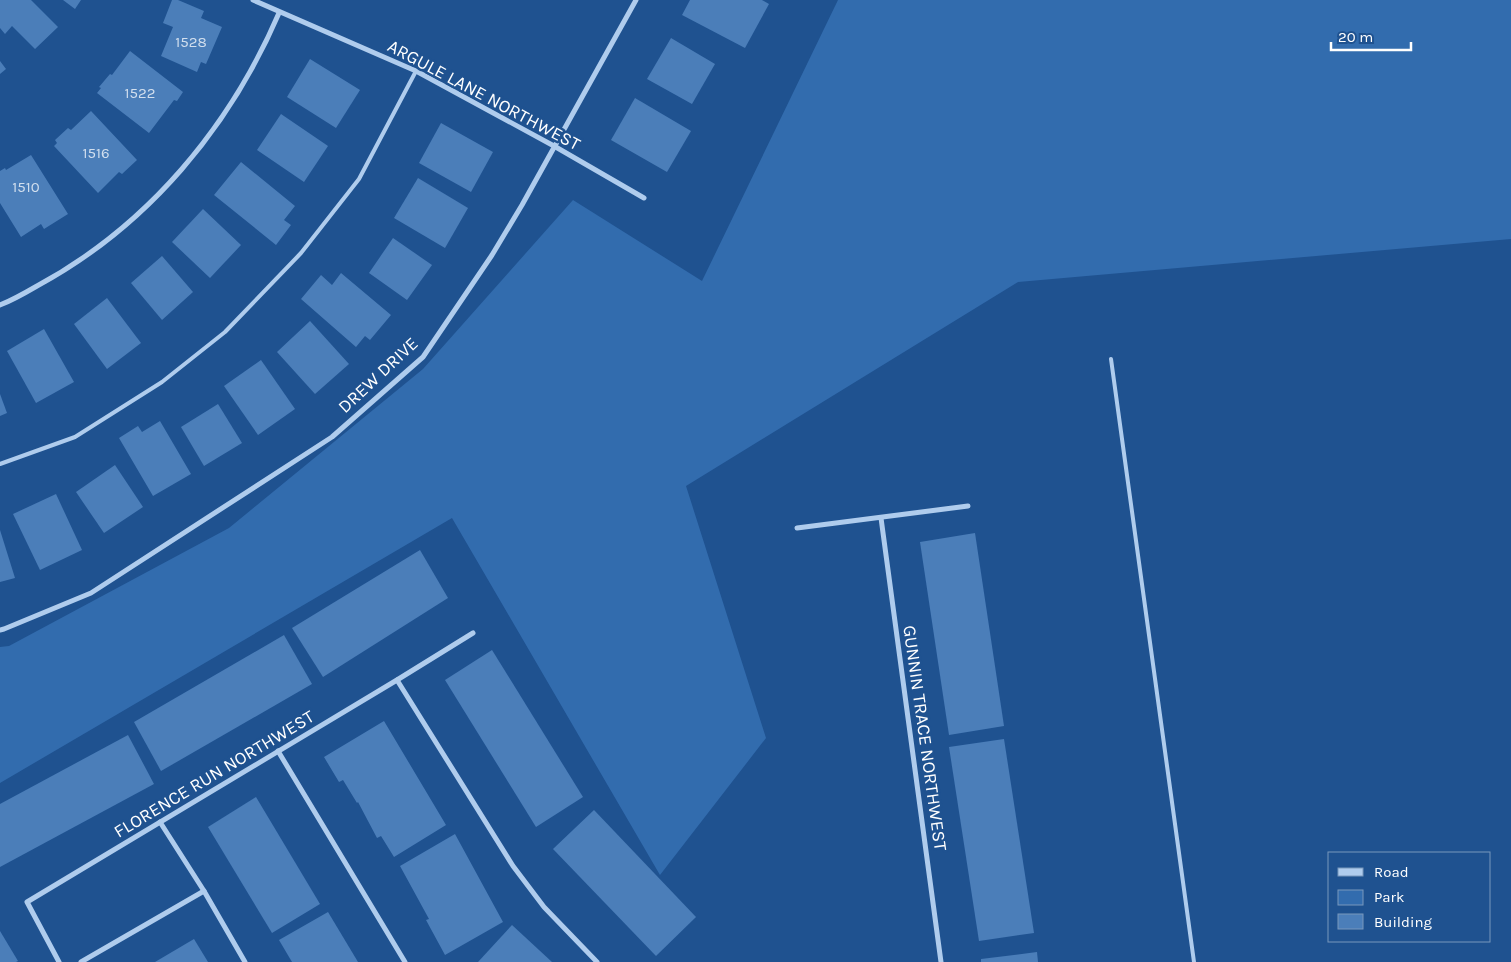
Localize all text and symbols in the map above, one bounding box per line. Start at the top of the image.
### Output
scale bar [1331,20,1411,52]
text: 20 m [1338,28,1373,46]
house number: 1528 [175,33,207,51]
street label: ARGULE LANE NORTHWEST [384,35,584,155]
house number: 1522 [125,84,155,102]
house number: 1516 [83,144,109,162]
house number: 1510 [12,178,40,196]
street label: DREW DRIVE [333,332,423,418]
street label: GUNNIN TRACE NORTHWEST [898,624,952,852]
street label: FLORENCE RUN NORTHWEST [110,705,318,843]
legend [1328,852,1491,942]
text: Road [1374,863,1409,881]
text: Park [1374,888,1404,906]
text: Building [1374,913,1432,931]

